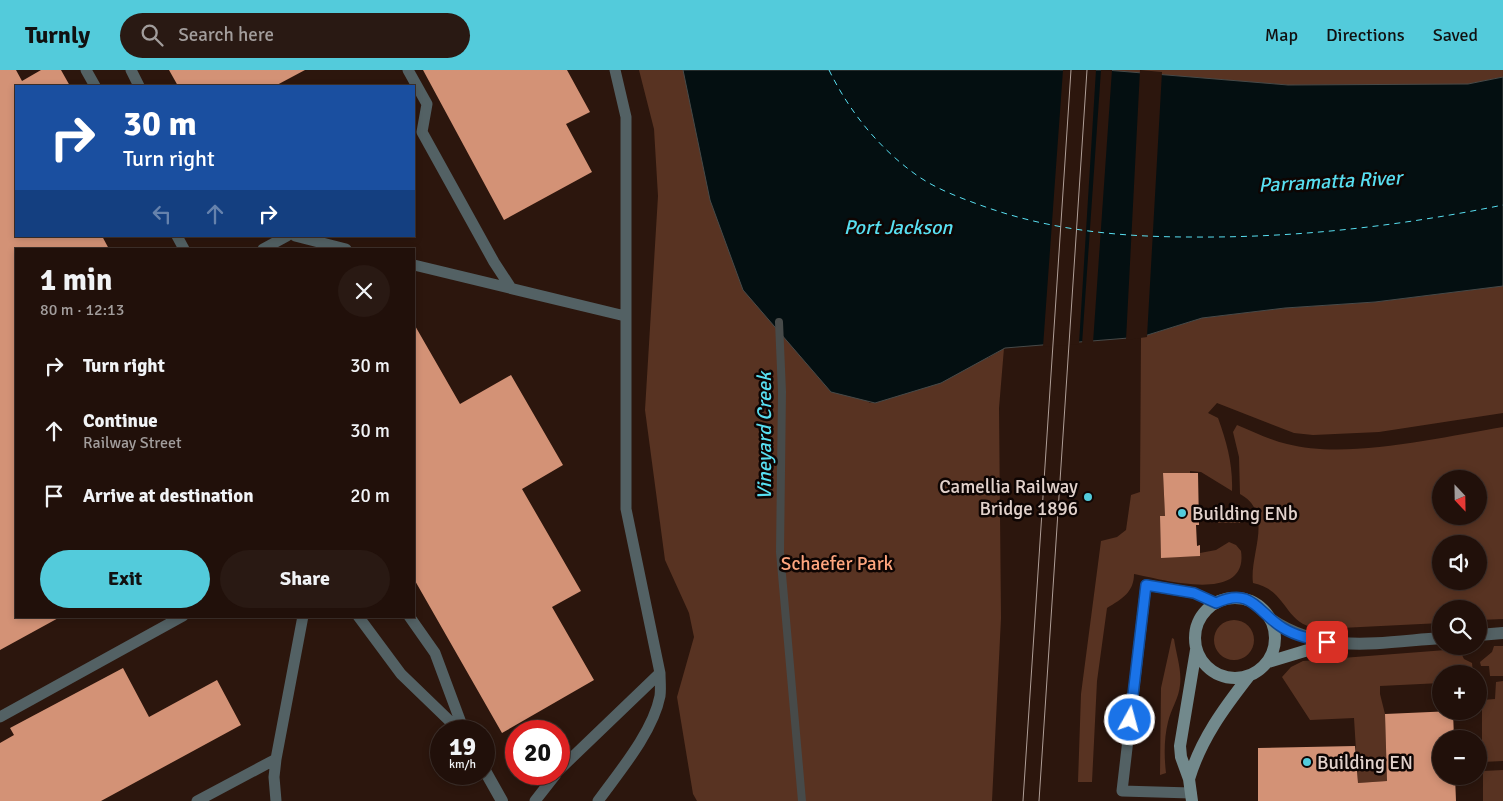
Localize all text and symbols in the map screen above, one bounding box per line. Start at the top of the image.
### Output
search box [120,13,470,58]
text: Turnly [25,20,90,50]
icon: search [138,21,166,49]
text: Search here [178,23,274,47]
text: Map [1265,24,1298,46]
text: Directions [1326,24,1405,46]
text: Saved [1433,24,1478,46]
text: 30 m [123,102,197,145]
icon: right [40,105,105,170]
text: Turn right [123,145,215,172]
water label: Parramatta River [1258,165,1405,198]
icon: left [148,200,176,228]
icon: ahead [201,200,229,228]
icon: right [254,200,282,228]
water label: Port Jackson [844,215,953,240]
text: 1 min [40,262,112,299]
button: close [338,265,390,317]
text: 80 m · 12:13 [40,300,124,320]
icon: right [40,352,68,380]
text: Turn right [83,354,165,378]
text: 30 m [350,354,390,378]
water label: Vineyard Creek [752,370,777,500]
text: Continue [83,409,158,433]
icon: ahead [40,417,68,445]
text: 30 m [350,419,390,443]
text: Railway Street [83,433,182,453]
north arrow [1432,470,1488,525]
map controls [1432,470,1487,785]
place label: Camellia Railway Bridge 1896 [939,475,1078,521]
icon: arrive [40,482,68,510]
text: Arrive at destination [83,484,254,508]
text: 20 m [350,484,390,508]
marker: Camellia Railway Bridge 1896 [1082,491,1094,503]
place label: Building ENb [1192,502,1298,526]
marker: Building ENb [1176,507,1188,519]
button: sound [1432,535,1487,590]
button: Exit [40,550,210,608]
button: Share [220,550,390,608]
park label: Schaefer Park [781,552,894,576]
button: search [1432,600,1487,655]
pin [1306,621,1348,663]
icon: arrive [1313,628,1341,656]
button: + [1432,665,1487,720]
position arrow [1103,693,1155,745]
speed limit sign: 20 [505,720,570,785]
button: − [1432,730,1487,785]
text: 19 [449,731,476,762]
place label: Building EN [1317,751,1413,775]
marker: Building EN [1301,756,1313,768]
text: km/h [449,757,476,772]

